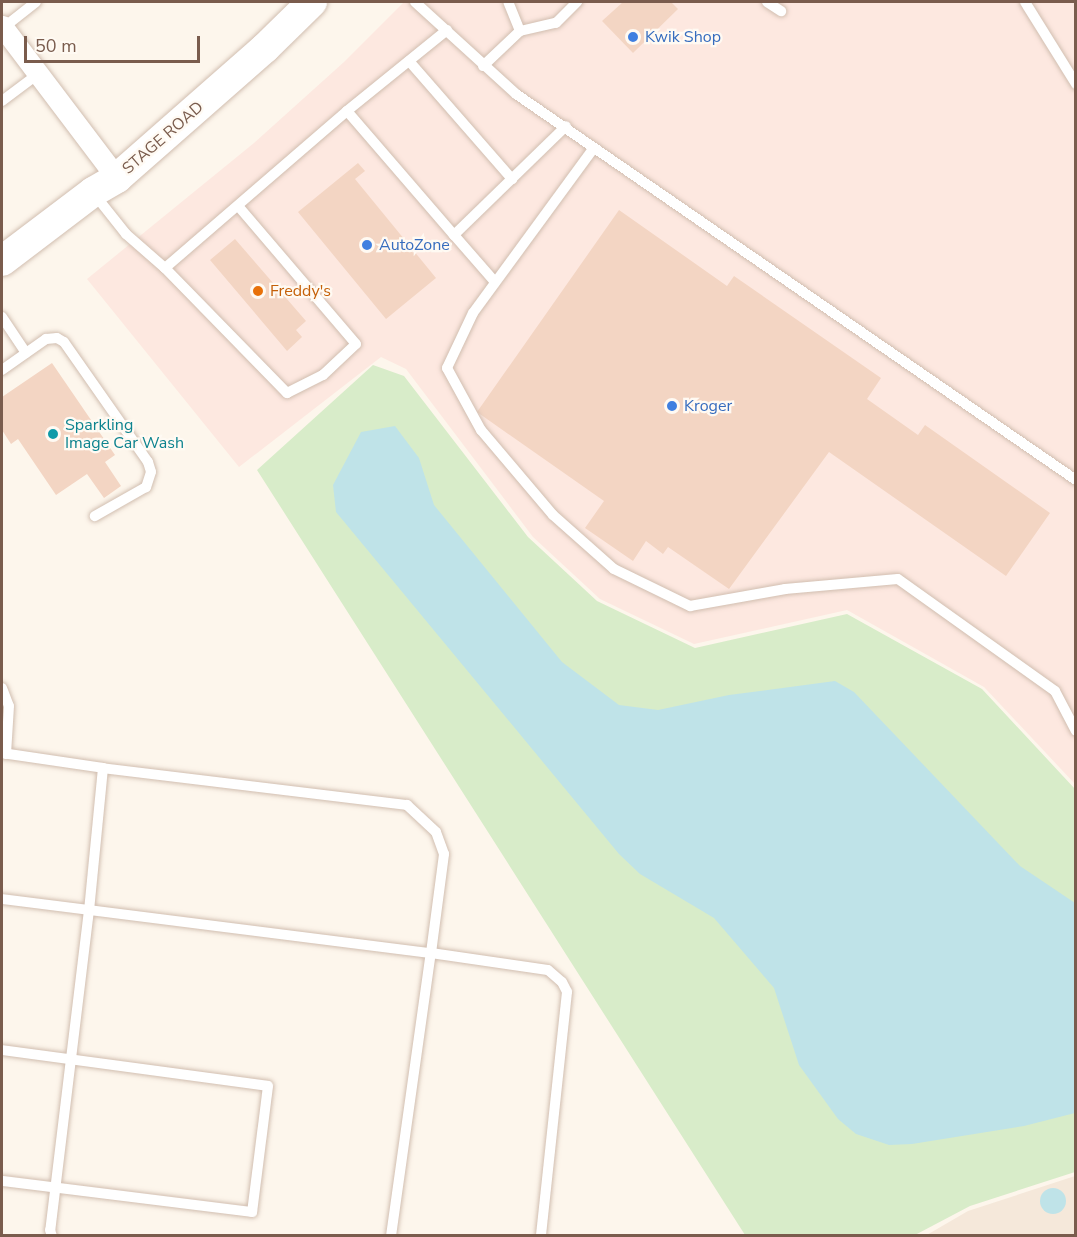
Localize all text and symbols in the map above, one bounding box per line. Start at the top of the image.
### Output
scale bar [27,24,202,62]
place label: Kwik Shop [645,27,721,47]
marker: Kwik Shop [626,30,640,44]
text: 50 m [35,34,77,58]
street label: STAGE ROAD [119,98,207,178]
place label: AutoZone [379,235,450,255]
marker: AutoZone [360,238,374,252]
place label: Freddy's [270,281,331,301]
marker: Freddy's [251,284,265,298]
place label: Kroger [684,396,732,416]
marker: Kroger [665,399,679,413]
place label: Sparkling Image Car Wash [65,415,184,453]
marker: Sparkling Image Car Wash [46,427,60,441]

